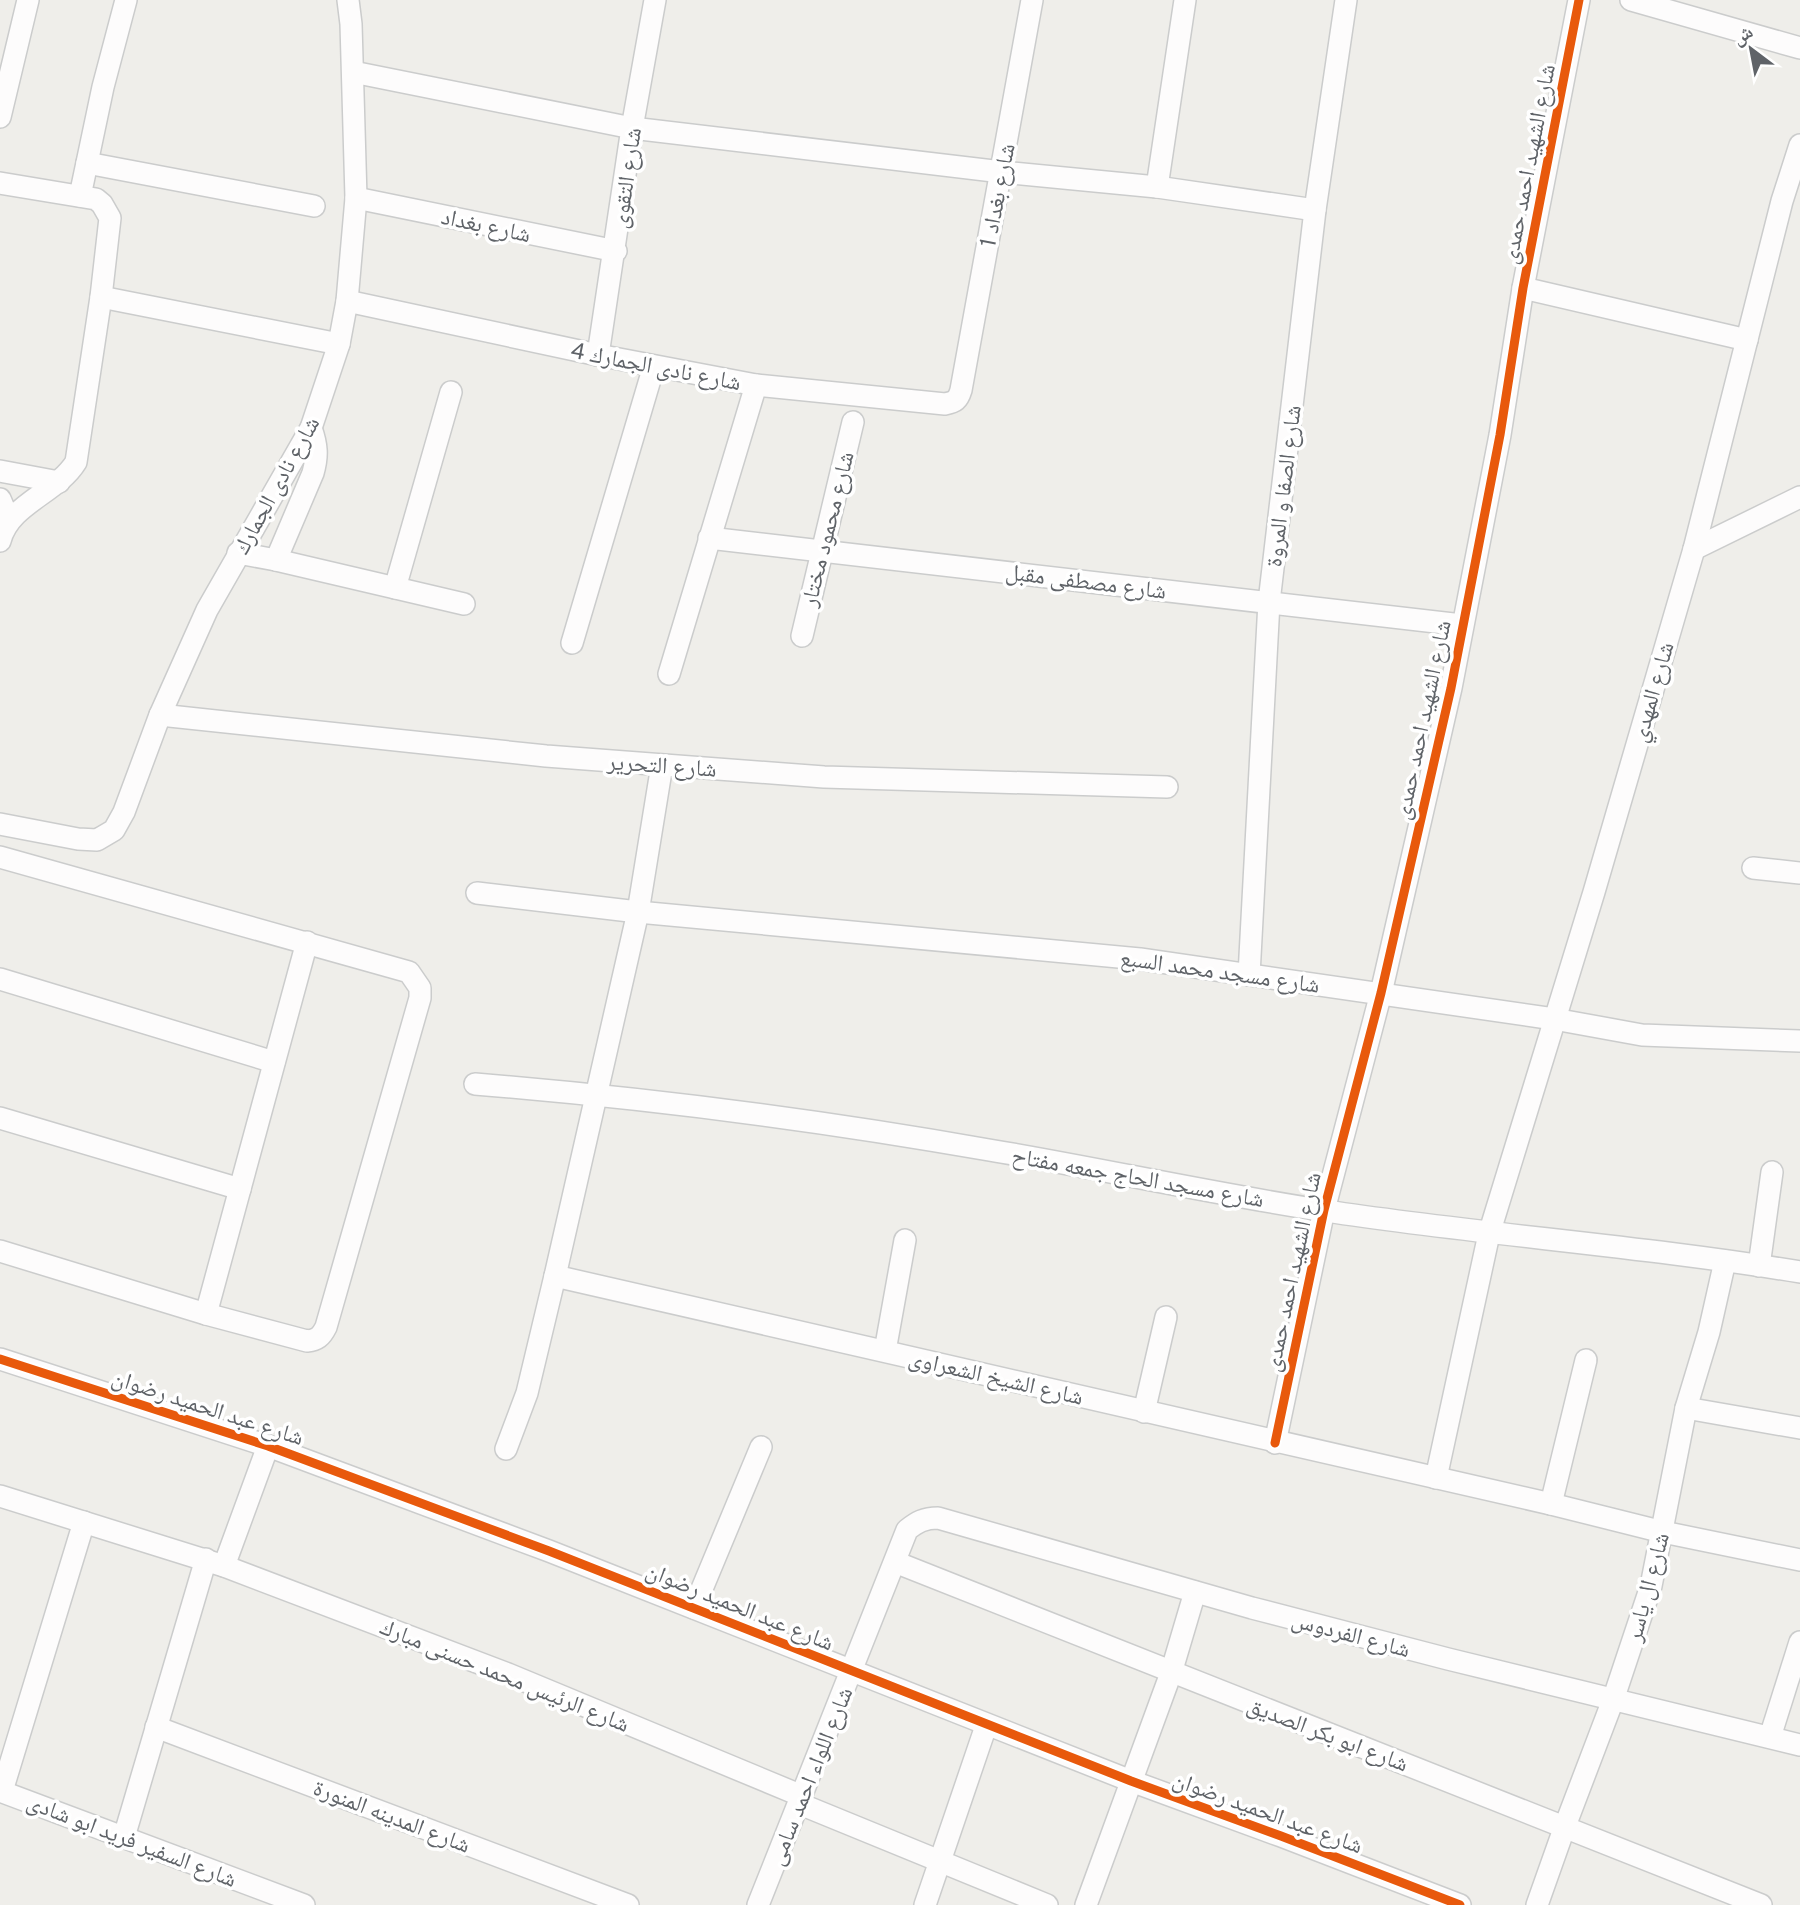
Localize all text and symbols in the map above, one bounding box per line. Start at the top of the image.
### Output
north arrow [1716,14,1786,84]
text: ش [1728,21,1758,52]
street label: شارع الشهيد احمد حمدى [1497,62,1564,267]
street label: شارع التقوى [607,126,650,231]
street label: شارع بغداد 1 [975,141,1024,250]
street label: شارع بغداد [438,204,533,251]
street label: شارع نادى الجمارك 4 [568,338,743,399]
street label: شارع الصفا و المروة [1261,404,1310,569]
street label: شارع نادى الجمارك [228,412,328,560]
street label: شارع محمود مختار [796,449,863,611]
street label: شارع مصطفى مقبل [1004,559,1168,608]
street label: شارع الشهيد احمد حمدى [1389,618,1460,823]
street label: شارع المهدي [1626,639,1684,747]
street label: شارع التحرير [605,749,717,786]
street label: شارع مسجد محمد السبع [1118,945,1321,1002]
street label: شارع مسجد الحاج جمعه مفتاح [1009,1143,1266,1216]
street label: شارع الشهيد احمد حمدى [1259,1170,1330,1375]
street label: شارع الشيخ الشعراوى [905,1345,1086,1414]
street label: شارع عبد الحميد رضوان [108,1365,307,1454]
street label: شارع ال ياسر [1621,1530,1678,1646]
street label: شارع عبد الحميد رضوان [641,1557,837,1659]
street label: شارع الفردوس [1288,1607,1413,1666]
street label: شارع الرئيس محمد حسنى مبارك [375,1614,633,1741]
street label: شارع اللواء احمد سامى [763,1683,861,1870]
street label: شارع ابو بكر الصديق [1242,1692,1412,1780]
street label: شارع عبد الحميد رضوان [1168,1766,1366,1862]
street label: شارع المدينه المنورة [308,1775,474,1862]
street label: شارع السفير فريد ابو شادى [22,1789,240,1896]

